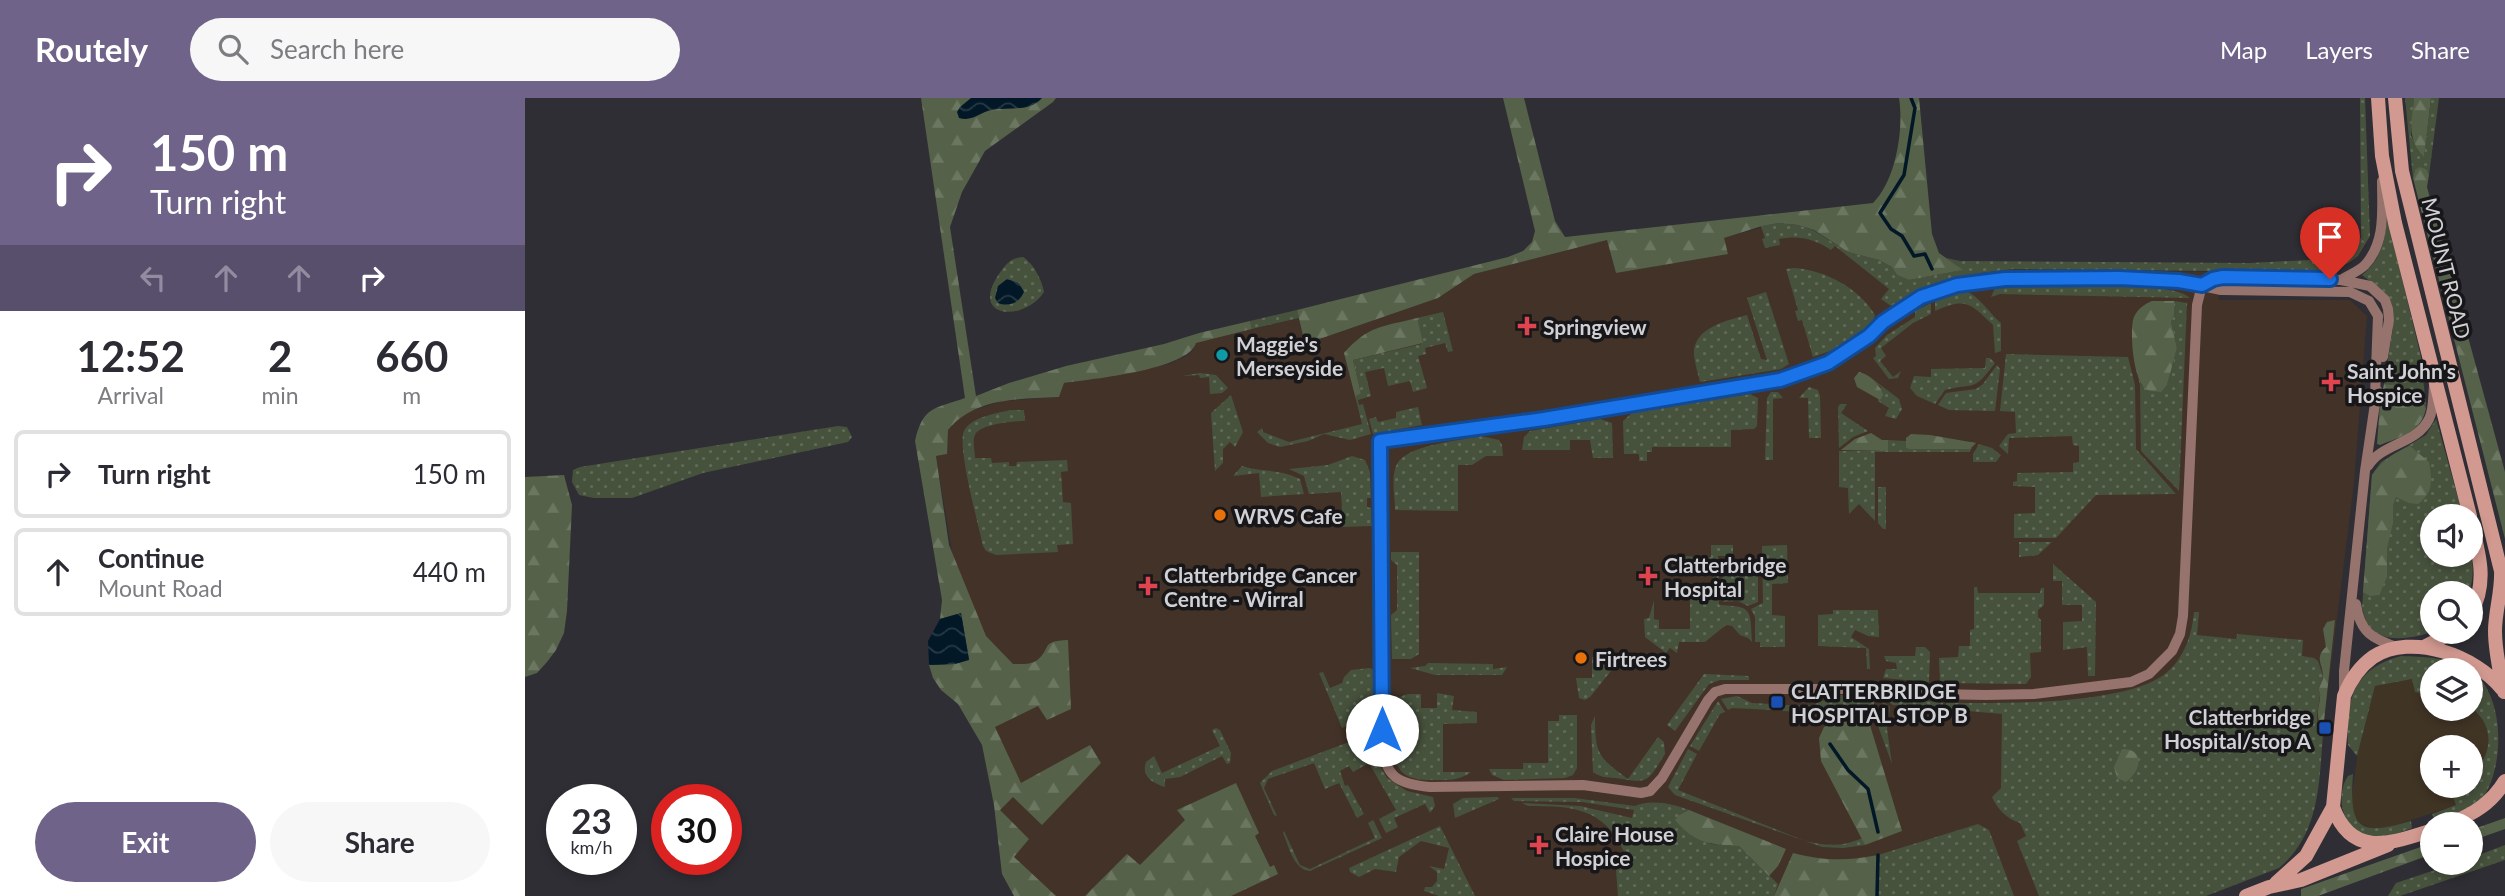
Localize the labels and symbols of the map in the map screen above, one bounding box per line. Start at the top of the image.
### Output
street label: MOUNT ROAD [2417,195,2477,341]
pin [2300,207,2360,279]
place label: Springview [1543,314,1647,339]
marker: Springview [1517,316,1537,336]
place label: Maggie's Merseyside [1236,331,1343,380]
marker: Maggie's Merseyside [1214,347,1230,363]
place label: Saint John's Hospice [2347,358,2456,407]
marker: Saint John's Hospice [2321,372,2341,392]
place label: WRVS Cafe [1234,503,1343,528]
marker: WRVS Cafe [1212,507,1228,523]
place label: Clatterbridge Hospital [1664,552,1786,601]
place label: Clatterbridge Cancer Centre - Wirral [1164,562,1357,611]
marker: Clatterbridge Hospital [1638,566,1658,586]
marker: Clatterbridge Cancer Centre - Wirral [1138,576,1158,596]
place label: Firtrees [1595,646,1667,671]
marker: Firtrees [1573,650,1589,666]
place label: CLATTERBRIDGE HOSPITAL STOP B [1791,678,1968,727]
position arrow [1345,693,1419,767]
marker: CLATTERBRIDGE HOSPITAL STOP B [1769,694,1785,710]
place label: Clatterbridge Hospital/stop A [2164,704,2311,753]
marker: Clatterbridge Hospital/stop A [2317,720,2333,736]
speed limit sign: 30 [651,784,742,875]
place label: Claire House Hospice [1555,821,1674,870]
marker: Claire House Hospice [1529,835,1549,855]

